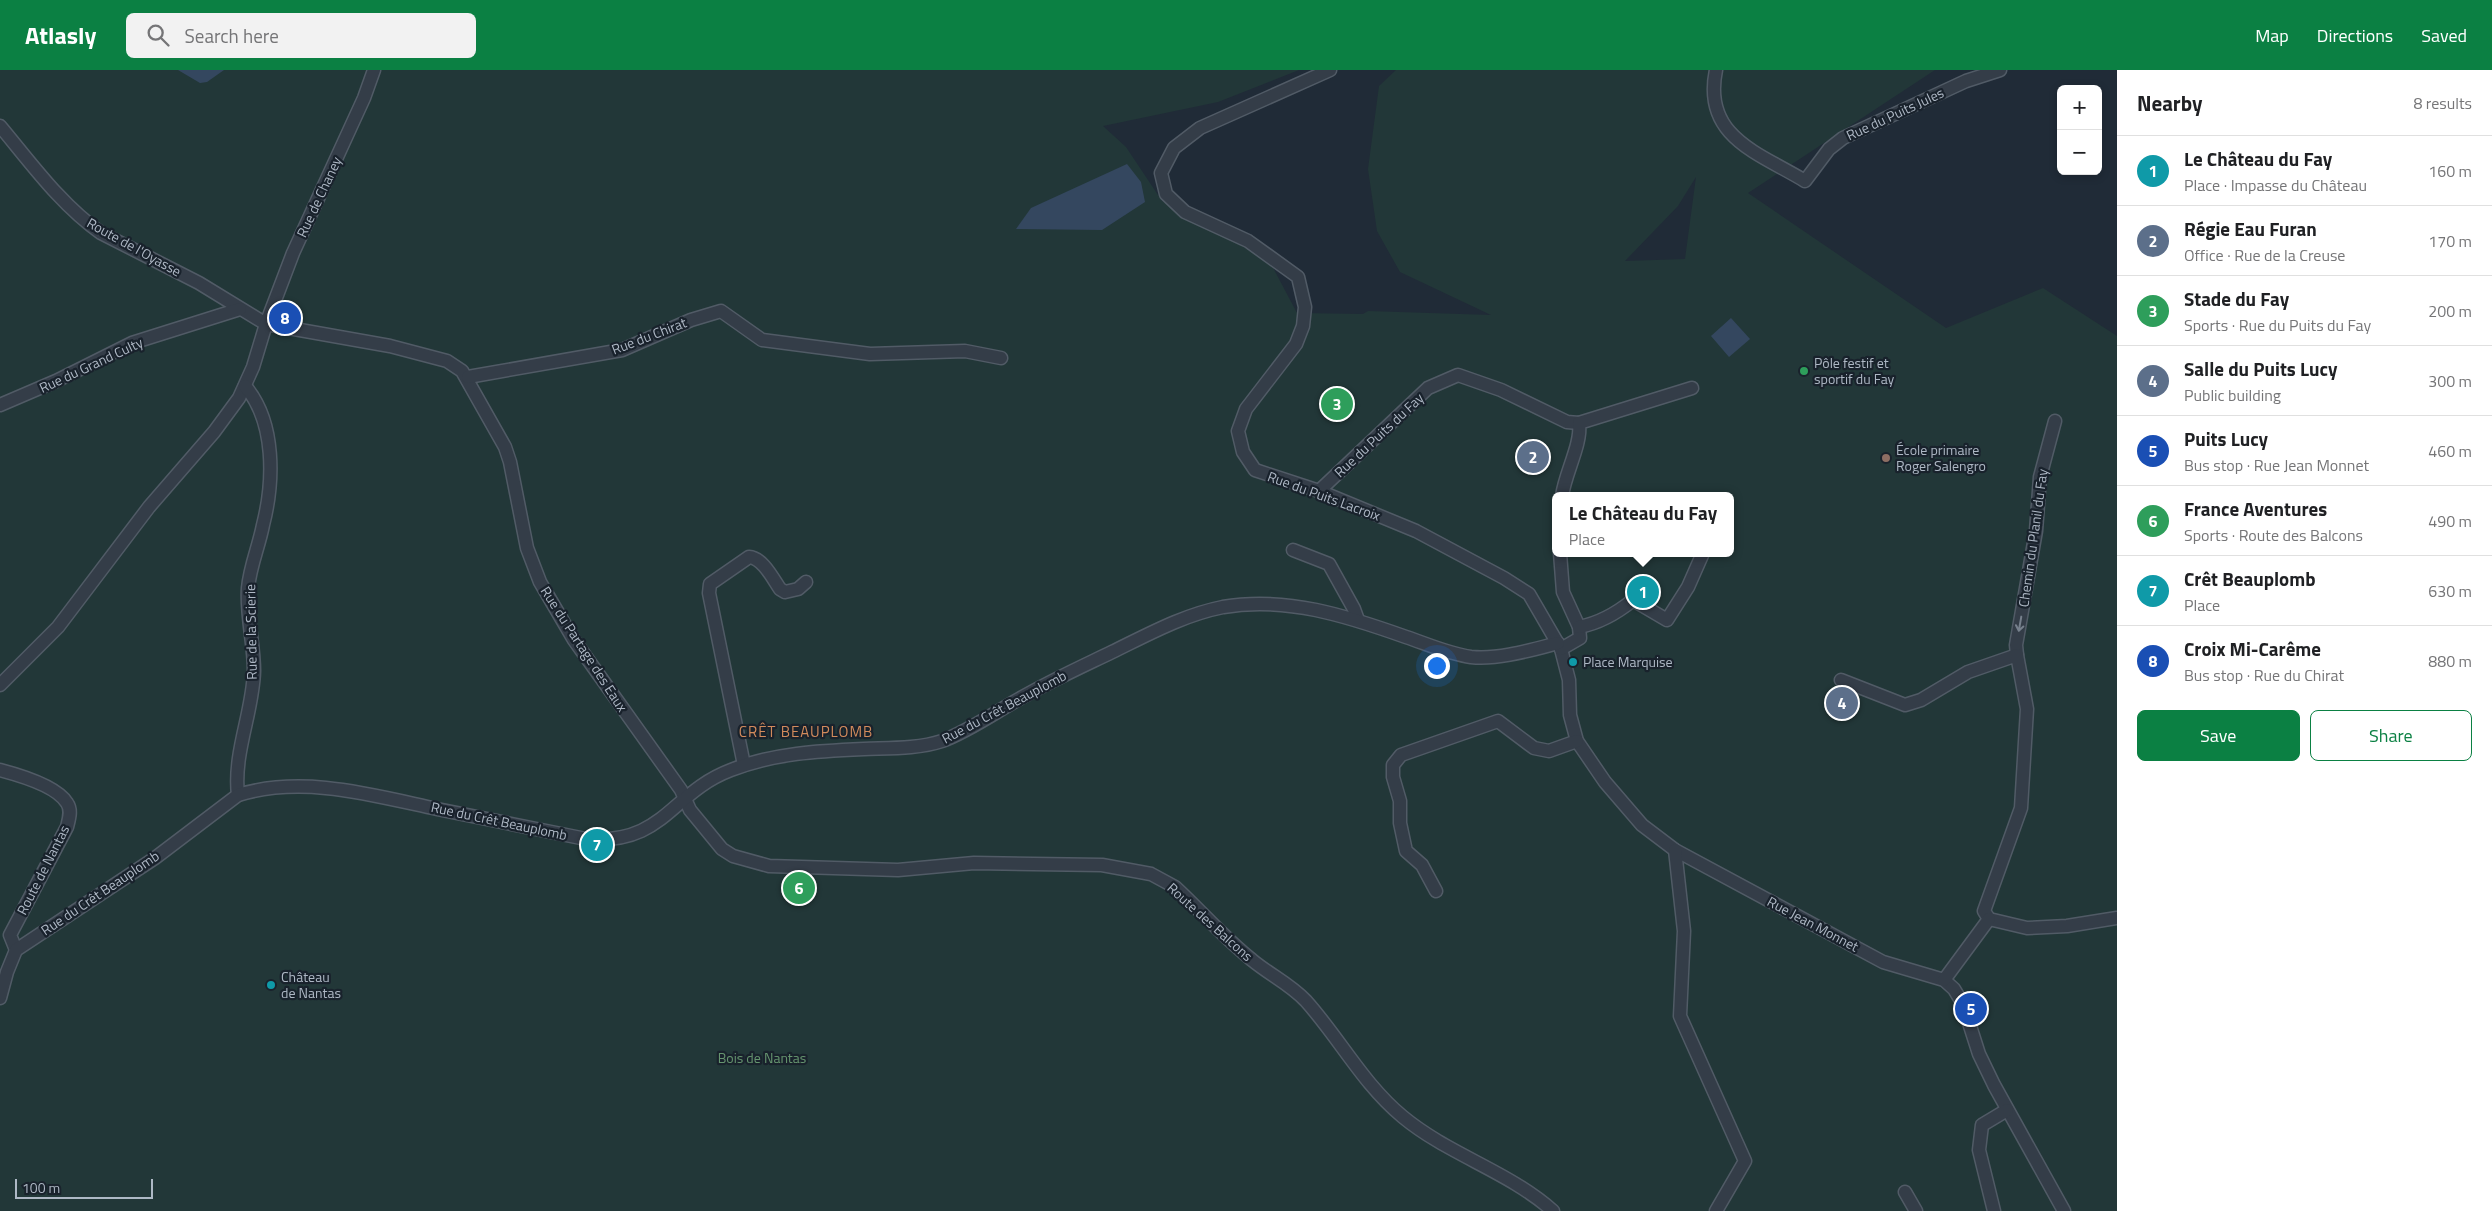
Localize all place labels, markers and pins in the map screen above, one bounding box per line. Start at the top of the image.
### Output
pin: 8 [269,299,301,337]
place label: Pôle festif et sportif du Fay [1814,352,1895,389]
marker: Pôle festif et sportif du Fay [1798,365,1810,377]
pin: 3 [1321,385,1353,423]
pin: 2 [1517,438,1549,476]
place label: École primaire Roger Salengro [1896,439,1986,476]
marker: École primaire Roger Salengro [1880,452,1892,464]
pin: 1 [1627,573,1659,611]
place label: Place Marquise [1583,651,1673,672]
marker: Place Marquise [1567,656,1579,668]
pin: 4 [1826,684,1858,722]
pin: 7 [581,826,613,864]
pin: 6 [783,869,815,907]
place label: Château de Nantas [281,966,341,1003]
marker: Château de Nantas [265,979,277,991]
pin: 5 [1955,990,1987,1028]

